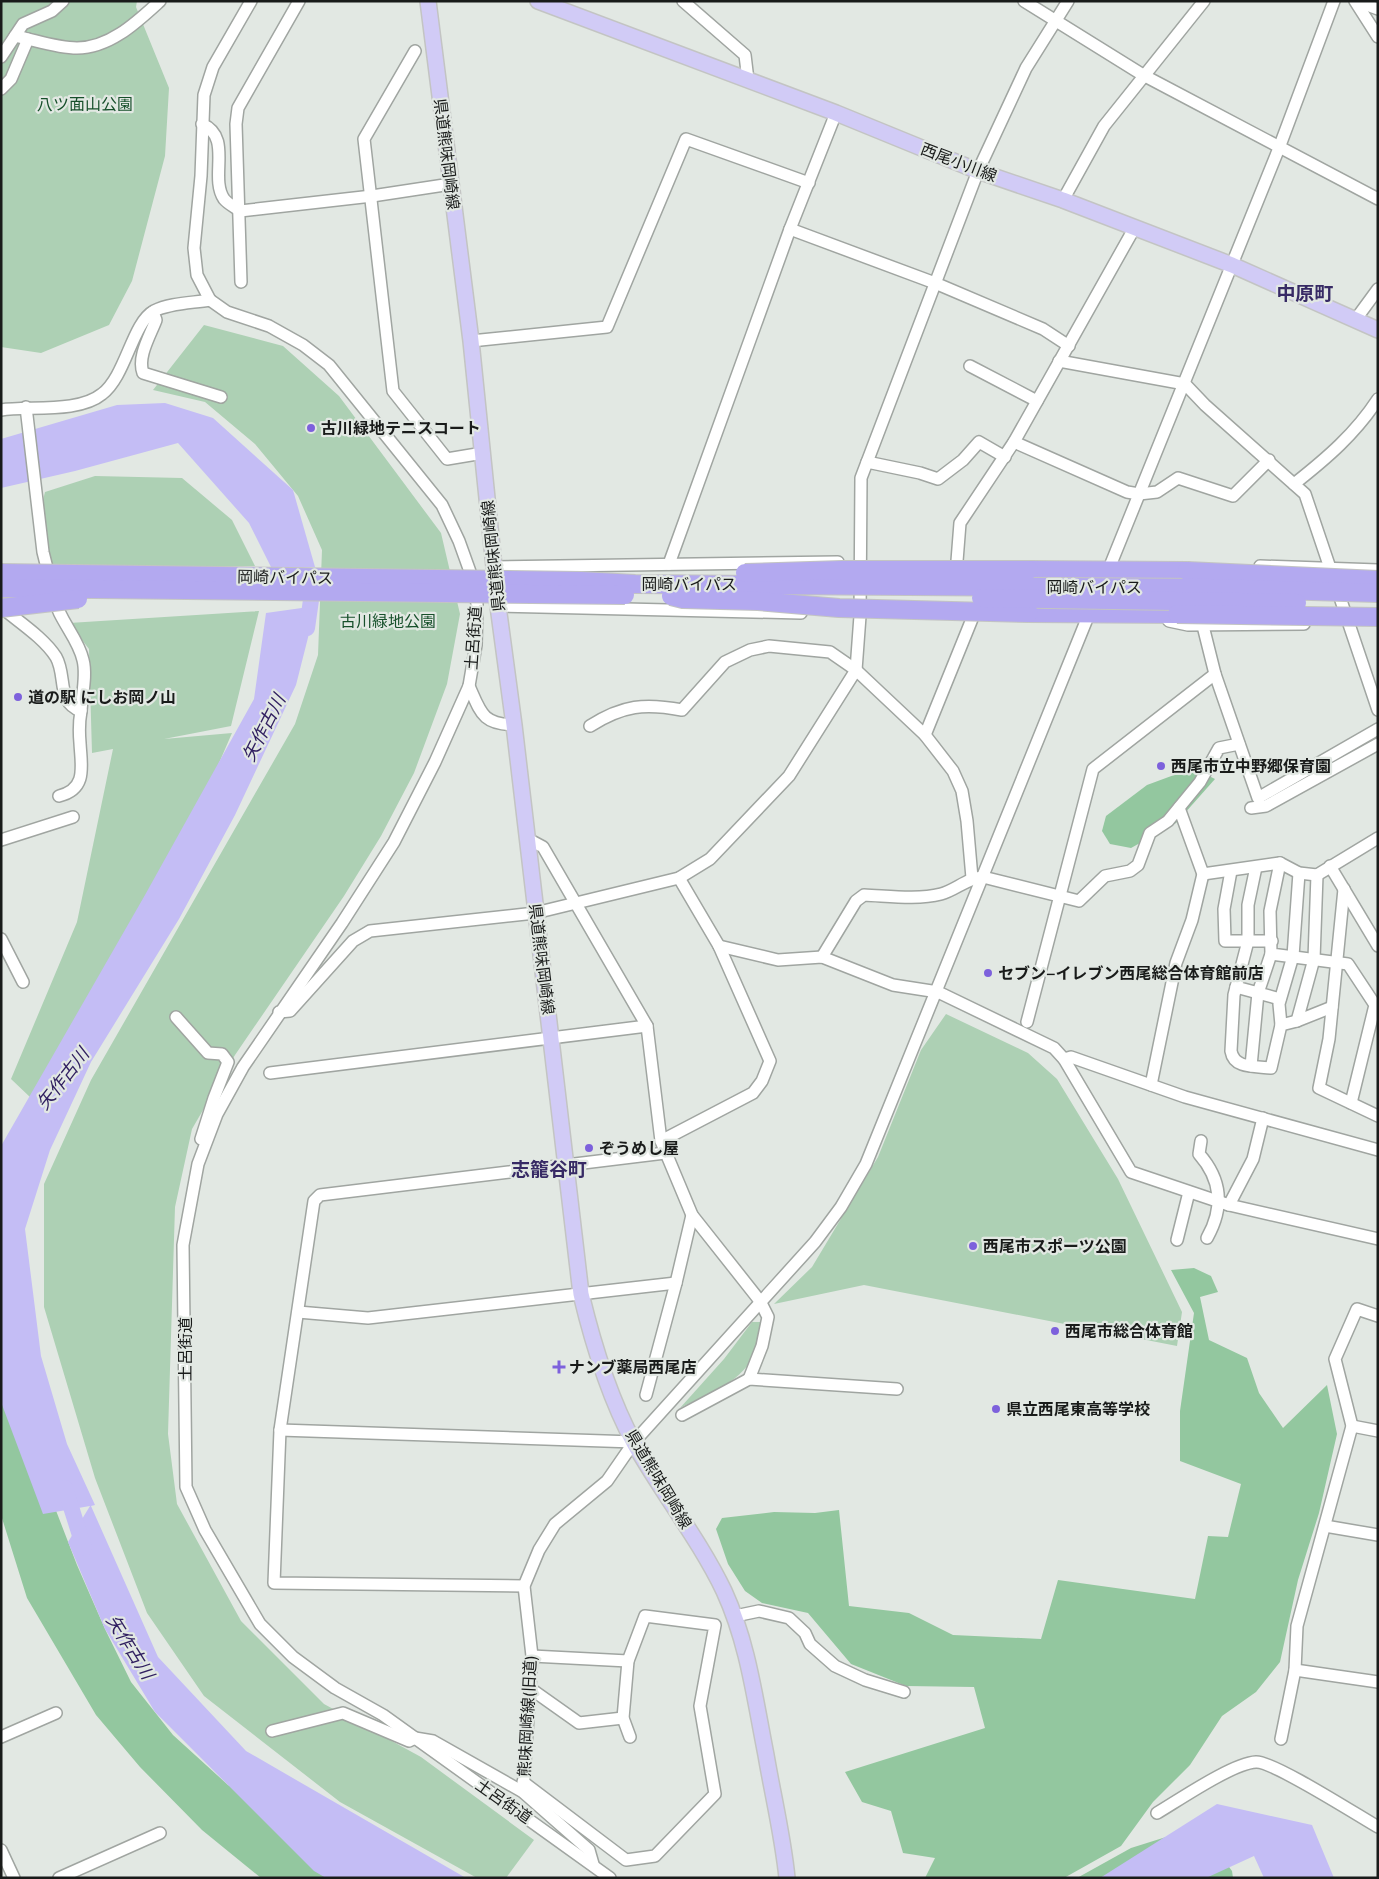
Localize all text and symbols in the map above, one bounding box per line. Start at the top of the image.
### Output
park label: 八ツ面山公園 [37,94,133,116]
street label: 県道熊味岡崎線 [428,97,464,211]
street label: 西尾小川線 [917,138,1000,188]
district label: 中原町 [1276,281,1334,307]
place label: 古川緑地テニスコート [321,418,481,440]
marker: 古川緑地テニスコート [305,422,317,434]
street label: 県道熊味岡崎線 [477,499,511,613]
street label: 岡崎バイパス [237,566,333,590]
street label: 岡崎バイパス [641,574,737,596]
street label: 岡崎バイパス [1046,577,1142,599]
street label: 土呂街道 [461,605,487,671]
park label: 古川緑地公園 [340,611,436,633]
place label: 道の駅 にしお岡ノ山 [28,687,176,709]
water label: 矢作古川 [237,689,292,766]
marker: 道の駅 にしお岡ノ山 [12,691,24,703]
place label: 西尾市立中野郷保育園 [1171,756,1331,778]
marker: 西尾市立中野郷保育園 [1155,760,1167,772]
street label: 県道熊味岡崎線 [523,902,559,1016]
place label: セブン−イレブン西尾総合体育館前店 [998,963,1264,985]
marker: セブン−イレブン西尾総合体育館前店 [982,967,994,979]
water label: 矢作古川 [31,1042,96,1115]
place label: ぞうめし屋 [599,1138,679,1160]
marker: ぞうめし屋 [583,1142,595,1154]
district label: 志籠谷町 [511,1157,587,1183]
place label: 西尾市スポーツ公園 [983,1236,1127,1258]
marker: 西尾市スポーツ公園 [967,1240,979,1252]
street label: 土呂街道 [175,1317,197,1381]
place label: 西尾市総合体育館 [1065,1321,1193,1343]
marker: 西尾市総合体育館 [1049,1325,1061,1337]
place label: ナンブ薬局西尾店 [569,1357,697,1379]
marker: ナンブ薬局西尾店 [553,1361,565,1373]
place label: 県立西尾東高等学校 [1006,1399,1150,1421]
marker: 県立西尾東高等学校 [990,1403,1002,1415]
street label: 県道熊味岡崎線 [620,1426,696,1533]
water label: 矢作古川 [101,1610,160,1686]
street label: 熊味岡崎線(旧道) [514,1654,542,1778]
street label: 土呂街道 [471,1774,536,1829]

